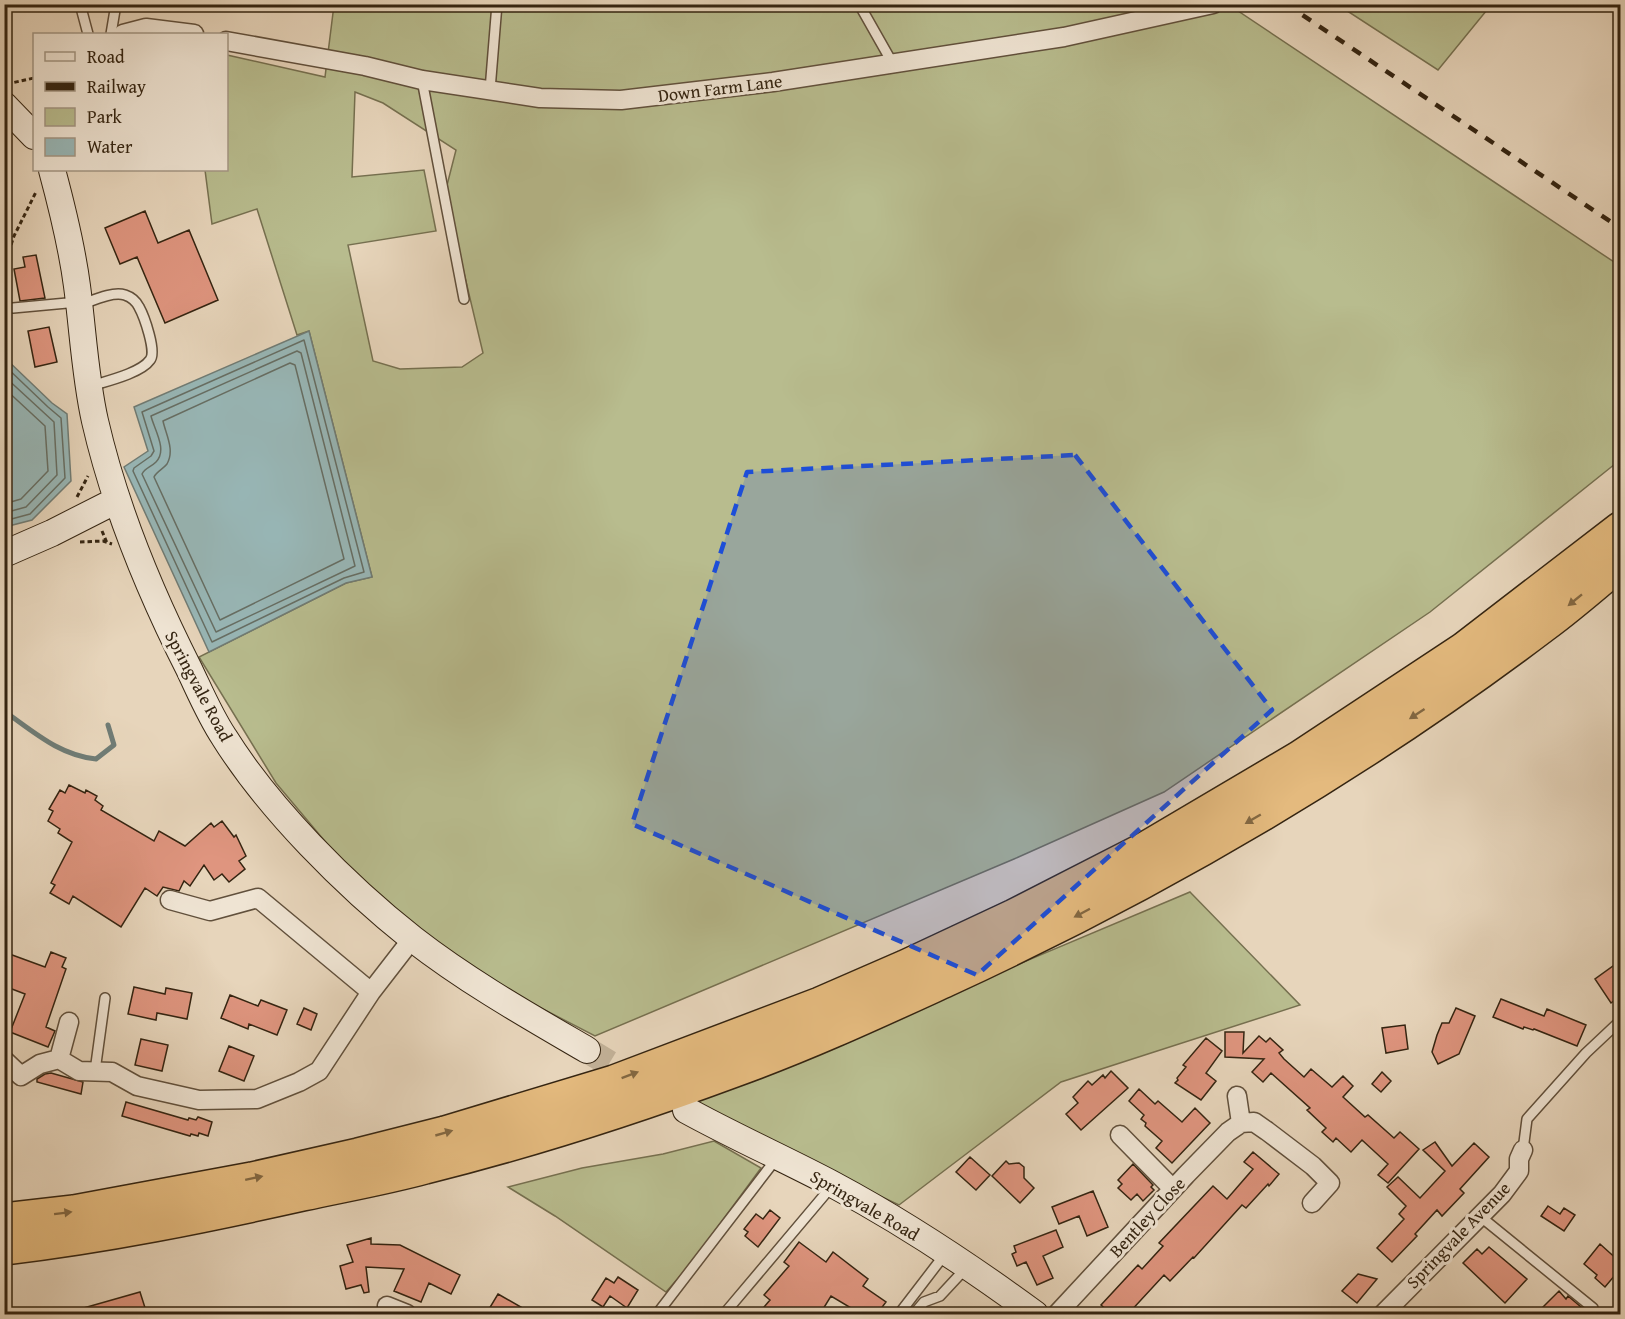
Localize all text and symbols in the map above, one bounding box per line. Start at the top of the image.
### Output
legend [33,33,228,171]
text: Road [87,43,125,70]
street label: Down Farm Lane [656,67,784,109]
text: Railway [87,73,146,100]
text: Park [87,103,123,130]
text: Water [87,133,133,160]
one-way arrow [1567,594,1583,607]
street label: Springvale Road [158,626,240,747]
one-way arrow [1409,708,1425,719]
one-way arrow [1244,814,1261,824]
one-way arrow [1073,908,1091,918]
one-way arrow [621,1070,639,1080]
one-way arrow [435,1127,453,1137]
street label: Springvale Road [805,1163,925,1247]
street label: Bentley Close [1103,1171,1191,1263]
one-way arrow [245,1173,264,1182]
street label: Springvale Avenue [1400,1175,1516,1295]
one-way arrow [53,1208,72,1218]

